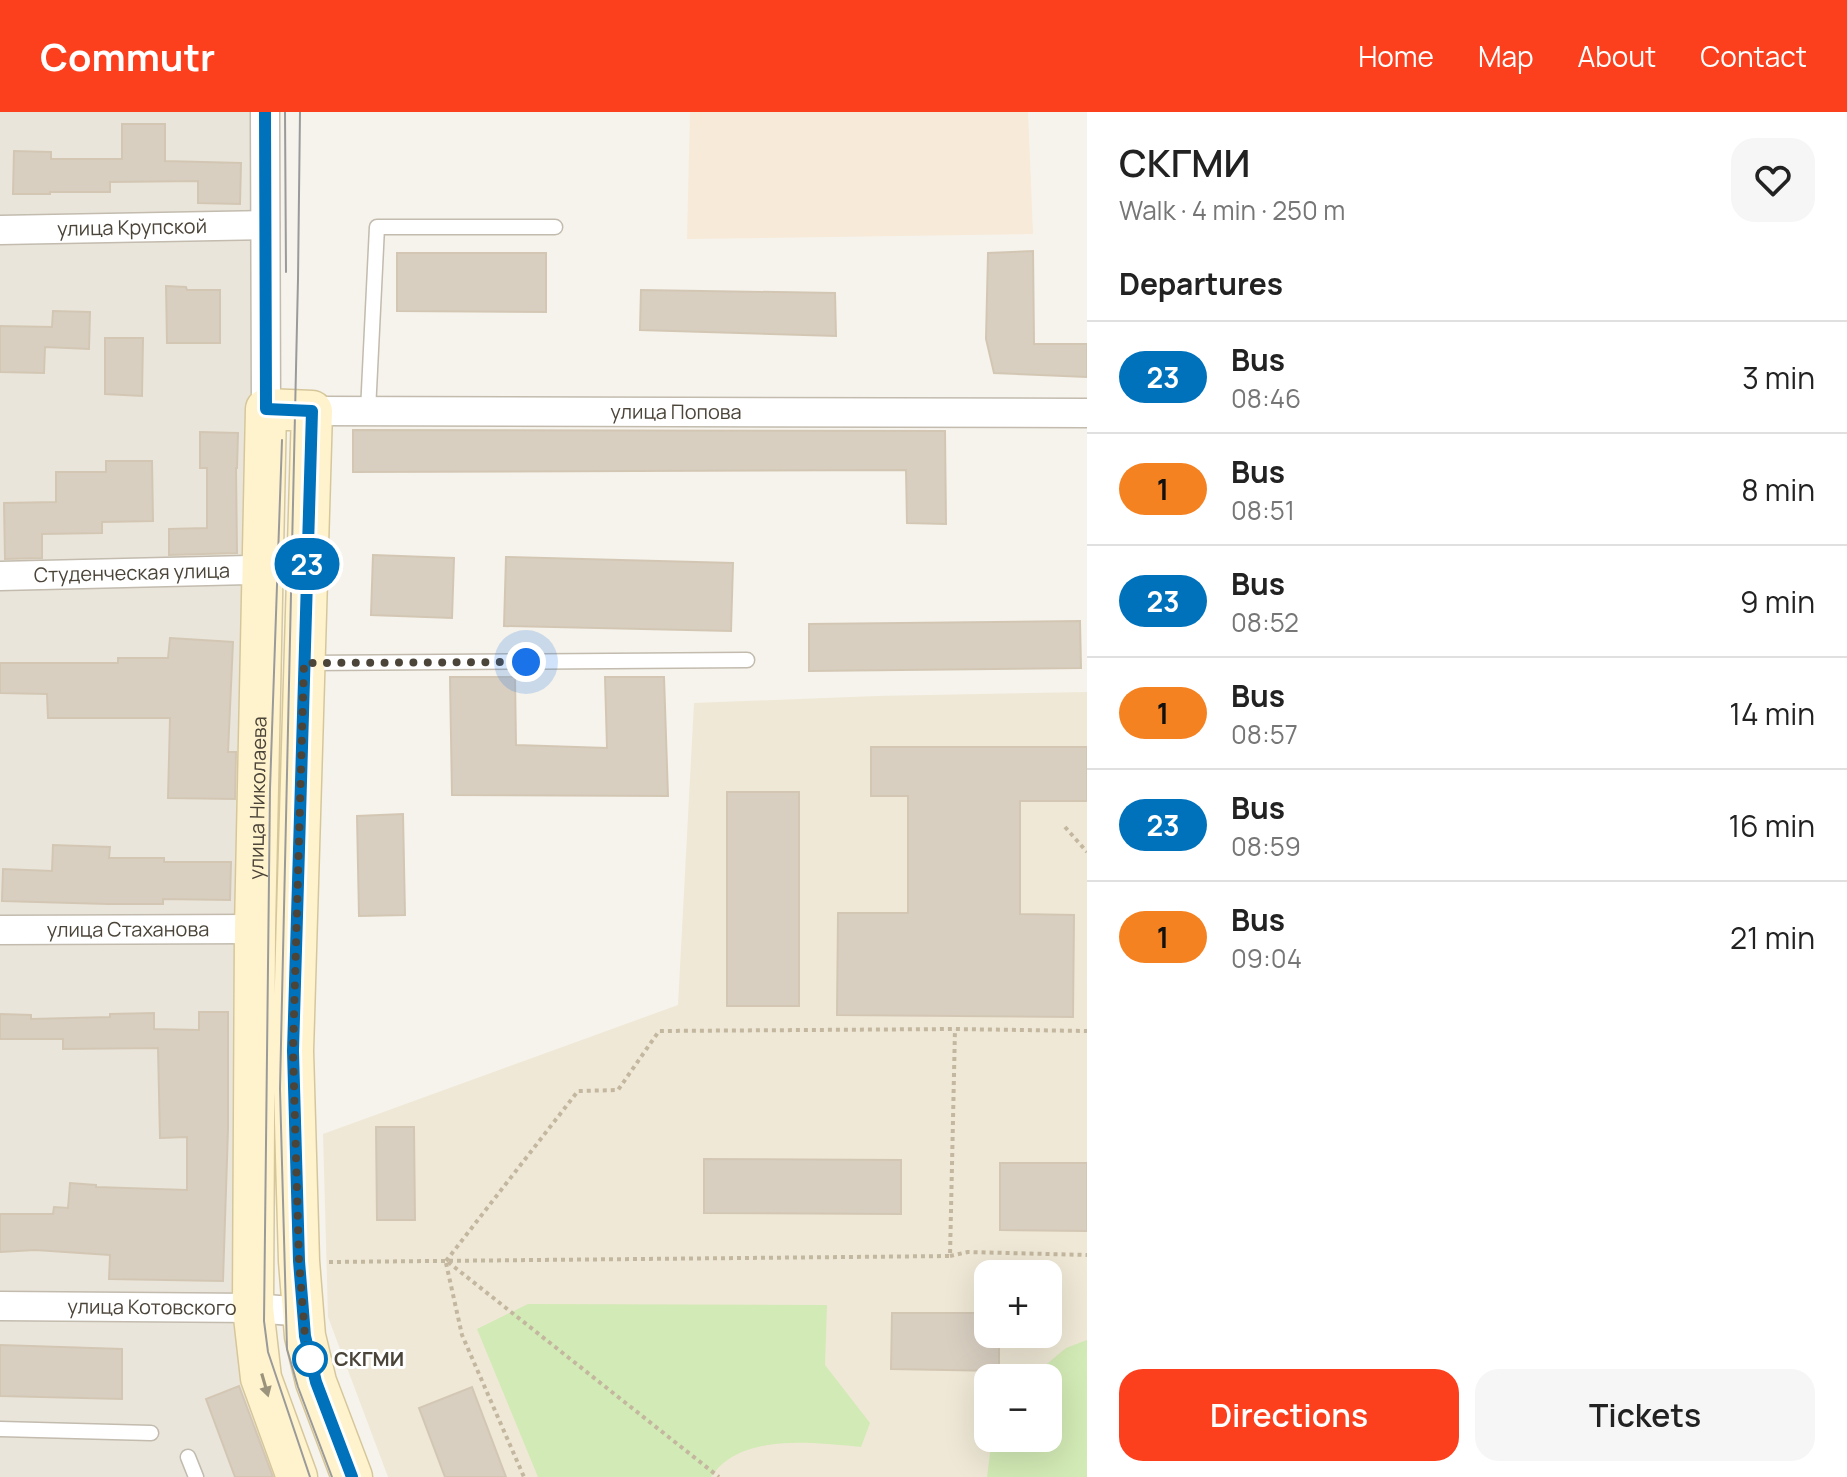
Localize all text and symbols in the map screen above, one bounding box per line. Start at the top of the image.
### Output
text: Commutr [40,30,215,82]
text: Home [1358,37,1434,75]
text: Map [1478,37,1534,75]
text: About [1578,37,1656,75]
text: Contact [1700,37,1807,75]
text: СКГМИ [1119,136,1250,188]
button: heart [1731,138,1815,222]
text: Walk · 4 min · 250 m [1119,192,1345,228]
street label: улица Крупской [57,212,207,242]
text: Departures [1119,263,1283,304]
text: Bus [1231,339,1285,380]
text: 3 min [1742,357,1815,398]
text: 23 [1147,358,1179,396]
text: 08:46 [1231,380,1301,416]
street label: улица Попова [610,398,742,425]
text: Bus [1231,451,1285,492]
text: 8 min [1741,469,1815,510]
text: 1 [1157,470,1169,508]
text: 08:51 [1231,492,1295,528]
line badge: 23 [271,538,343,590]
text: 23 [291,545,323,583]
street label: Студенческая улица [33,556,230,588]
text: Bus [1231,563,1285,604]
text: 9 min [1740,581,1815,622]
text: 23 [1147,582,1179,620]
text: 08:52 [1231,604,1299,640]
your location [506,642,546,682]
text: Bus [1231,675,1285,716]
text: 14 min [1729,693,1815,734]
text: 1 [1157,694,1169,732]
street label: улица Николаева [242,716,272,880]
text: 08:57 [1231,716,1298,752]
text: Bus [1231,787,1285,828]
text: 16 min [1728,805,1815,846]
text: 23 [1147,806,1179,844]
text: 08:59 [1231,828,1301,864]
text: Bus [1231,899,1285,940]
street label: улица Стаханова [47,915,209,943]
text: 21 min [1730,917,1815,958]
text: 1 [1157,918,1169,956]
text: 09:04 [1231,940,1302,976]
map controls [974,1260,1062,1452]
button: + [974,1260,1062,1348]
street label: улица Котовского [67,1293,237,1321]
marker: СКГМИ [293,1342,327,1376]
place label: СКГМИ [334,1345,404,1372]
button: − [974,1364,1062,1452]
button: Directions [1119,1369,1459,1461]
button: Tickets [1475,1369,1815,1461]
one-way arrow [259,1373,271,1398]

